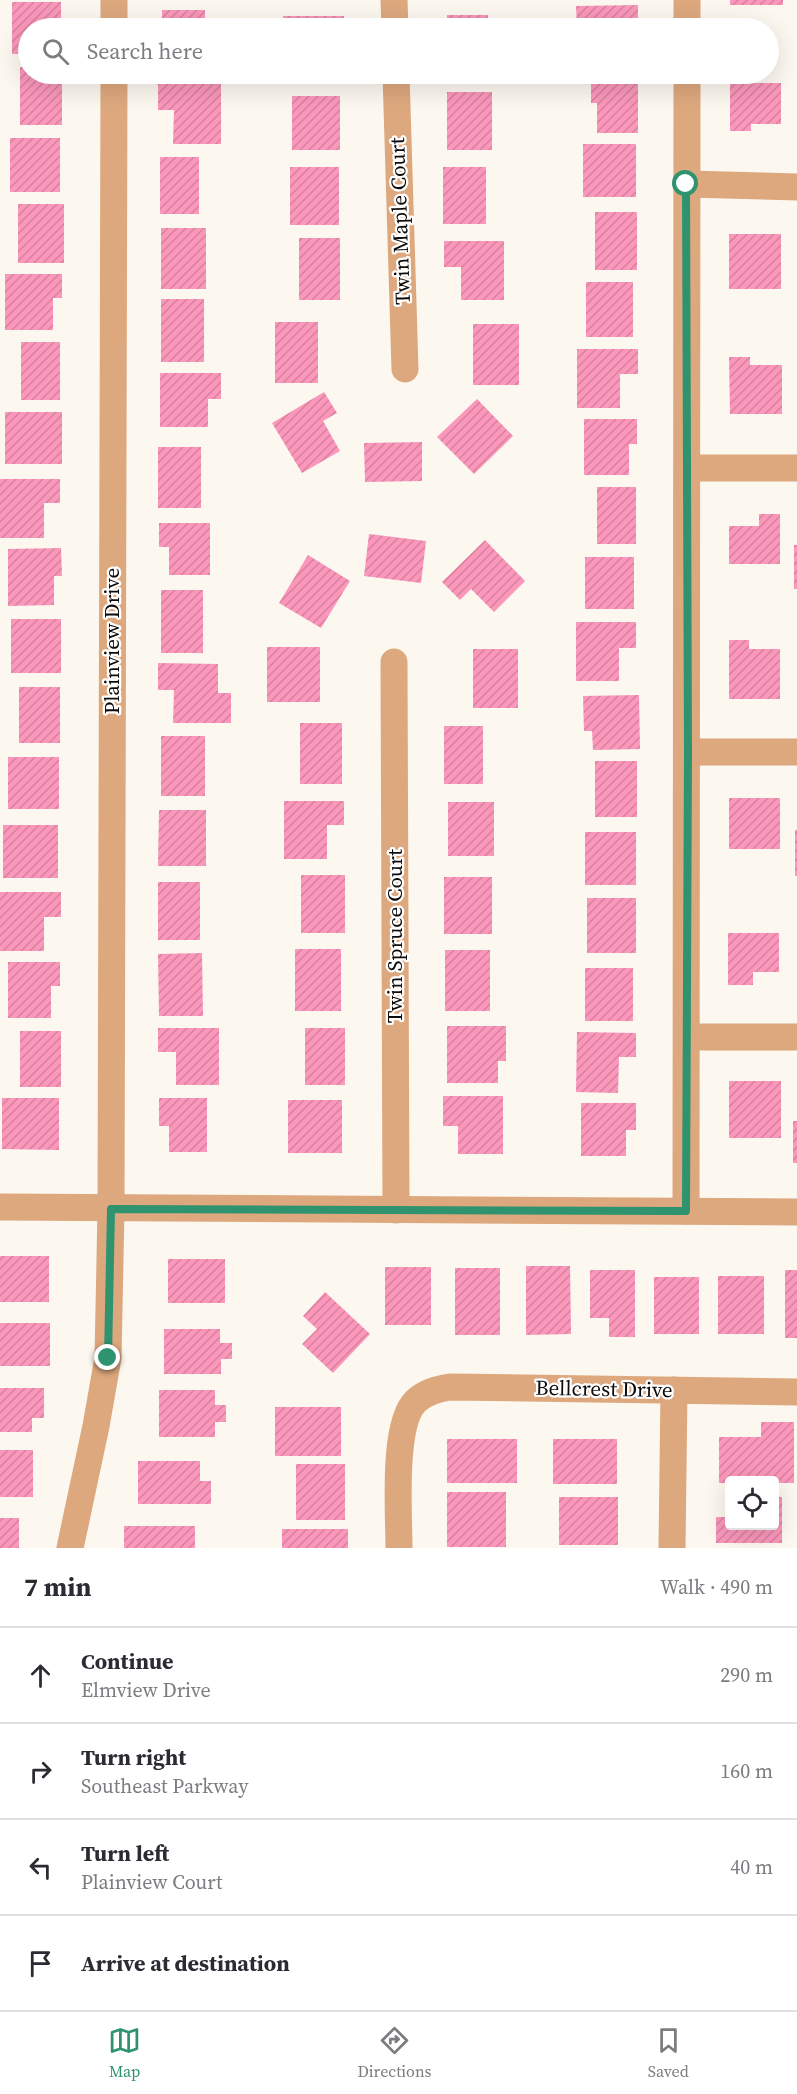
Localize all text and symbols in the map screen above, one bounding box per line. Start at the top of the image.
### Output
search box [18,18,779,84]
icon: search [39,35,72,68]
text: Search here [87,36,203,66]
street label: Twin Maple Court [382,137,417,305]
route start [672,170,698,196]
street label: Plainview Drive [97,568,126,714]
street label: Twin Spruce Court [380,849,409,1023]
route end [94,1344,120,1370]
street label: Bellcrest Drive [535,1373,673,1404]
map controls [725,1476,779,1530]
button: locate [725,1476,779,1530]
text: 7 min [24,1569,91,1605]
text: Walk · 490 m [660,1573,773,1601]
text: Continue [81,1646,174,1676]
icon: ahead [24,1659,57,1692]
text: 290 m [720,1661,773,1689]
text: Elmview Drive [81,1676,211,1704]
text: Turn right [81,1742,186,1772]
icon: right [24,1755,57,1788]
text: 160 m [720,1757,773,1785]
text: Southeast Parkway [81,1772,248,1800]
text: Turn left [81,1838,169,1868]
icon: left [24,1851,57,1884]
text: 40 m [730,1853,773,1881]
text: Plainview Court [81,1868,223,1896]
icon: arrive [24,1947,57,1980]
text: Arrive at destination [81,1948,290,1978]
tab: Map [108,2024,141,2082]
tab: Directions [357,2024,432,2082]
tab: Saved [648,2024,689,2082]

